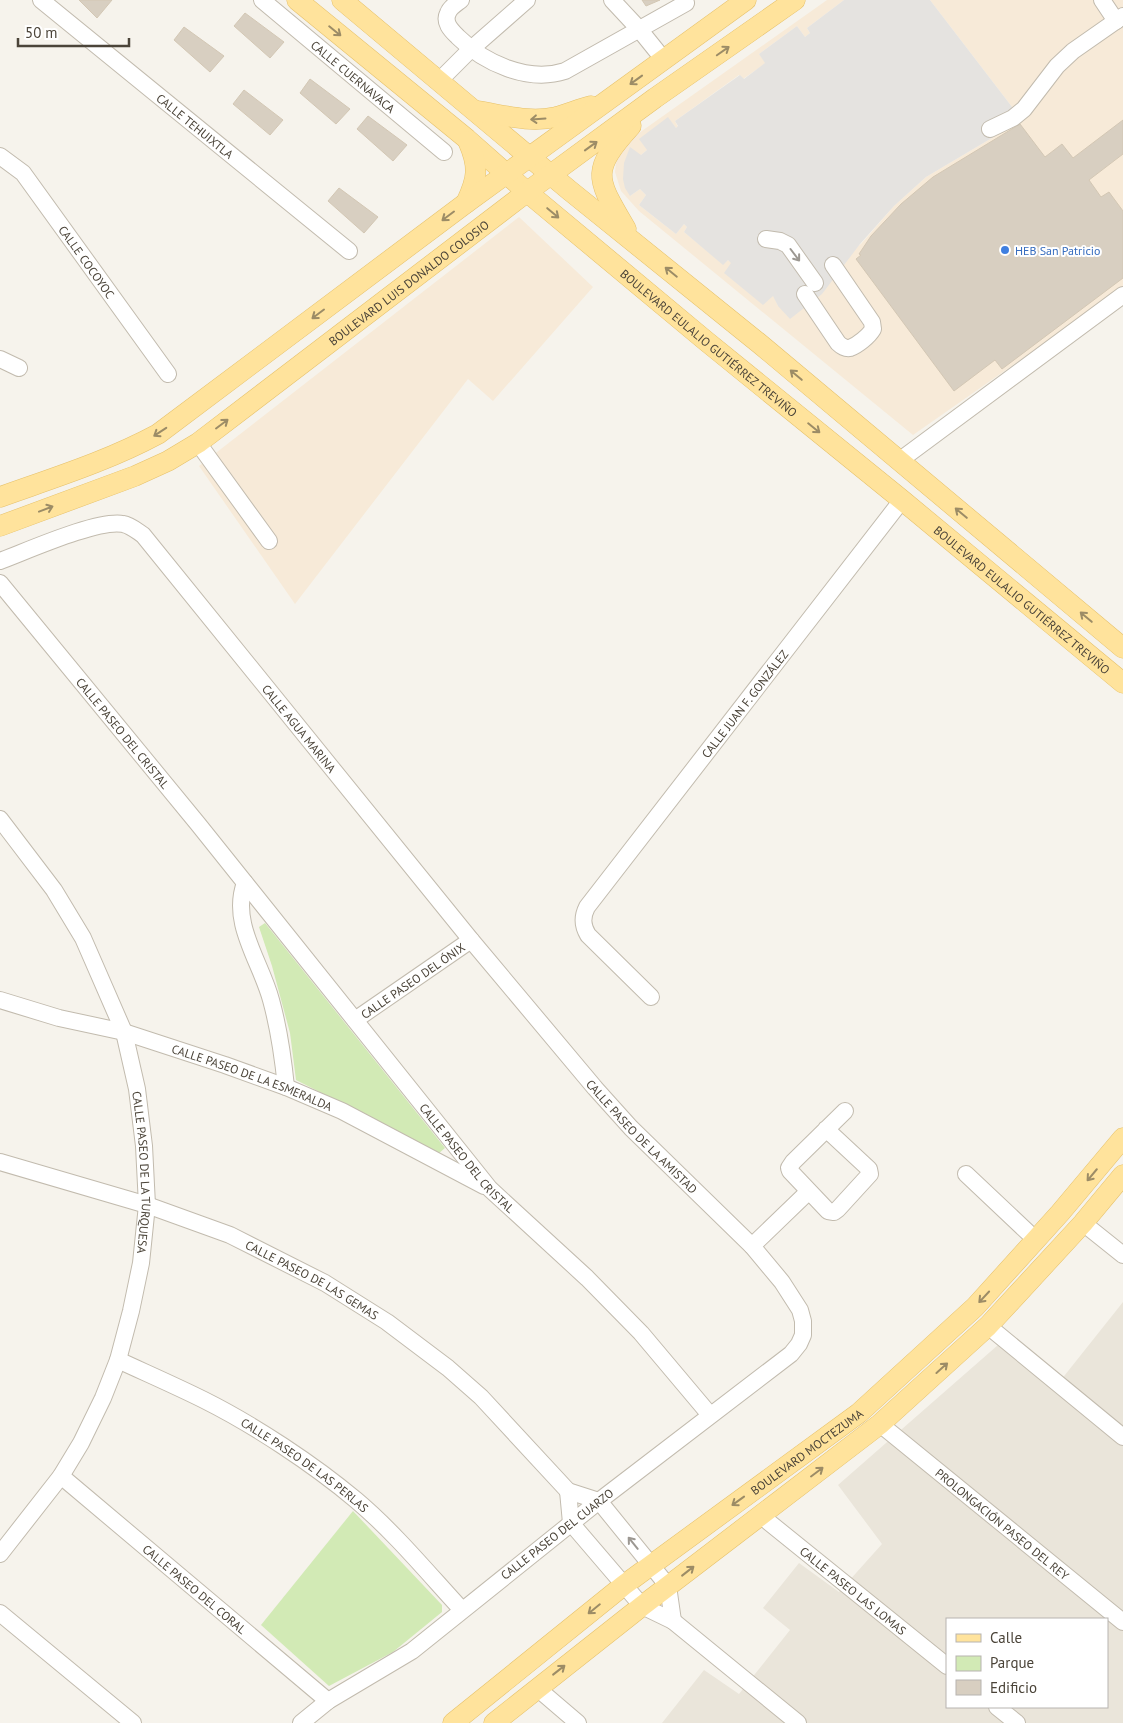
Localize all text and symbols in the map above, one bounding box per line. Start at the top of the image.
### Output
scale bar [18,15,129,47]
text: 50 m [25,23,58,42]
one-way arrow [328,25,341,36]
street label: CALLE CUERNAVACA [308,37,398,116]
one-way arrow [716,46,730,56]
one-way arrow [629,75,643,85]
street label: CALLE TEHUIXTLA [154,90,237,161]
one-way arrow [530,114,546,123]
one-way arrow [583,140,597,151]
one-way arrow [547,208,560,219]
one-way arrow [442,211,455,222]
street label: BOULEVARD LUIS DONALDO COLOSIO [325,216,492,348]
street label: CALLE COCOYOC [56,222,118,301]
place label: HEB San Patricio [1015,243,1100,258]
marker: HEB San Patricio [999,244,1011,256]
one-way arrow [790,248,800,262]
street label: BOULEVARD EULALIO GUTIÉRREZ TREVIÑO [618,266,800,420]
one-way arrow [664,266,677,277]
one-way arrow [312,309,325,320]
one-way arrow [790,369,803,380]
one-way arrow [215,418,228,429]
one-way arrow [807,423,820,434]
one-way arrow [153,427,167,438]
one-way arrow [37,504,53,513]
one-way arrow [955,507,968,518]
street label: BOULEVARD EULALIO GUTIÉRREZ TREVIÑO [931,522,1113,677]
one-way arrow [1079,611,1092,623]
street label: CALLE JUAN F. GONZÁLEZ [698,646,791,761]
street label: CALLE PASEO DEL CRISTAL [73,674,173,791]
street label: CALLE AGUA MARINA [259,681,340,775]
street label: CALLE PASEO DEL ÓNIX [358,939,468,1021]
street label: CALLE PASEO DE LA ESMERALDA [170,1041,335,1113]
street label: CALLE PASEO DE LA AMISTAD [583,1076,701,1196]
street label: CALLE PASEO DE LA TURQUESA [130,1090,155,1254]
street label: CALLE PASEO DEL CRISTAL [417,1100,518,1216]
one-way arrow [1086,1168,1097,1181]
street label: CALLE PASEO DE LAS GEMAS [243,1237,382,1322]
one-way arrow [978,1290,990,1303]
one-way arrow [935,1363,948,1374]
street label: BOULEVARD MOCTEZUMA [747,1405,866,1497]
street label: CALLE PASEO DE LAS PERLAS [238,1414,372,1515]
street label: PROLONGACIÓN PASEO DEL REY [933,1465,1073,1583]
one-way arrow [810,1467,824,1477]
street label: CALLE PASEO DEL CUARZO [498,1485,616,1583]
one-way arrow [732,1496,746,1506]
one-way arrow [627,1536,638,1549]
street label: CALLE PASEO DEL CORAL [140,1541,250,1637]
street label: CALLE PASEO LAS LOMAS [797,1543,910,1638]
one-way arrow [681,1565,694,1576]
one-way arrow [588,1603,601,1614]
legend [946,1618,1108,1708]
text: Calle [990,1628,1022,1647]
text: Parque [990,1653,1034,1672]
one-way arrow [552,1665,565,1676]
text: Edificio [990,1678,1037,1697]

